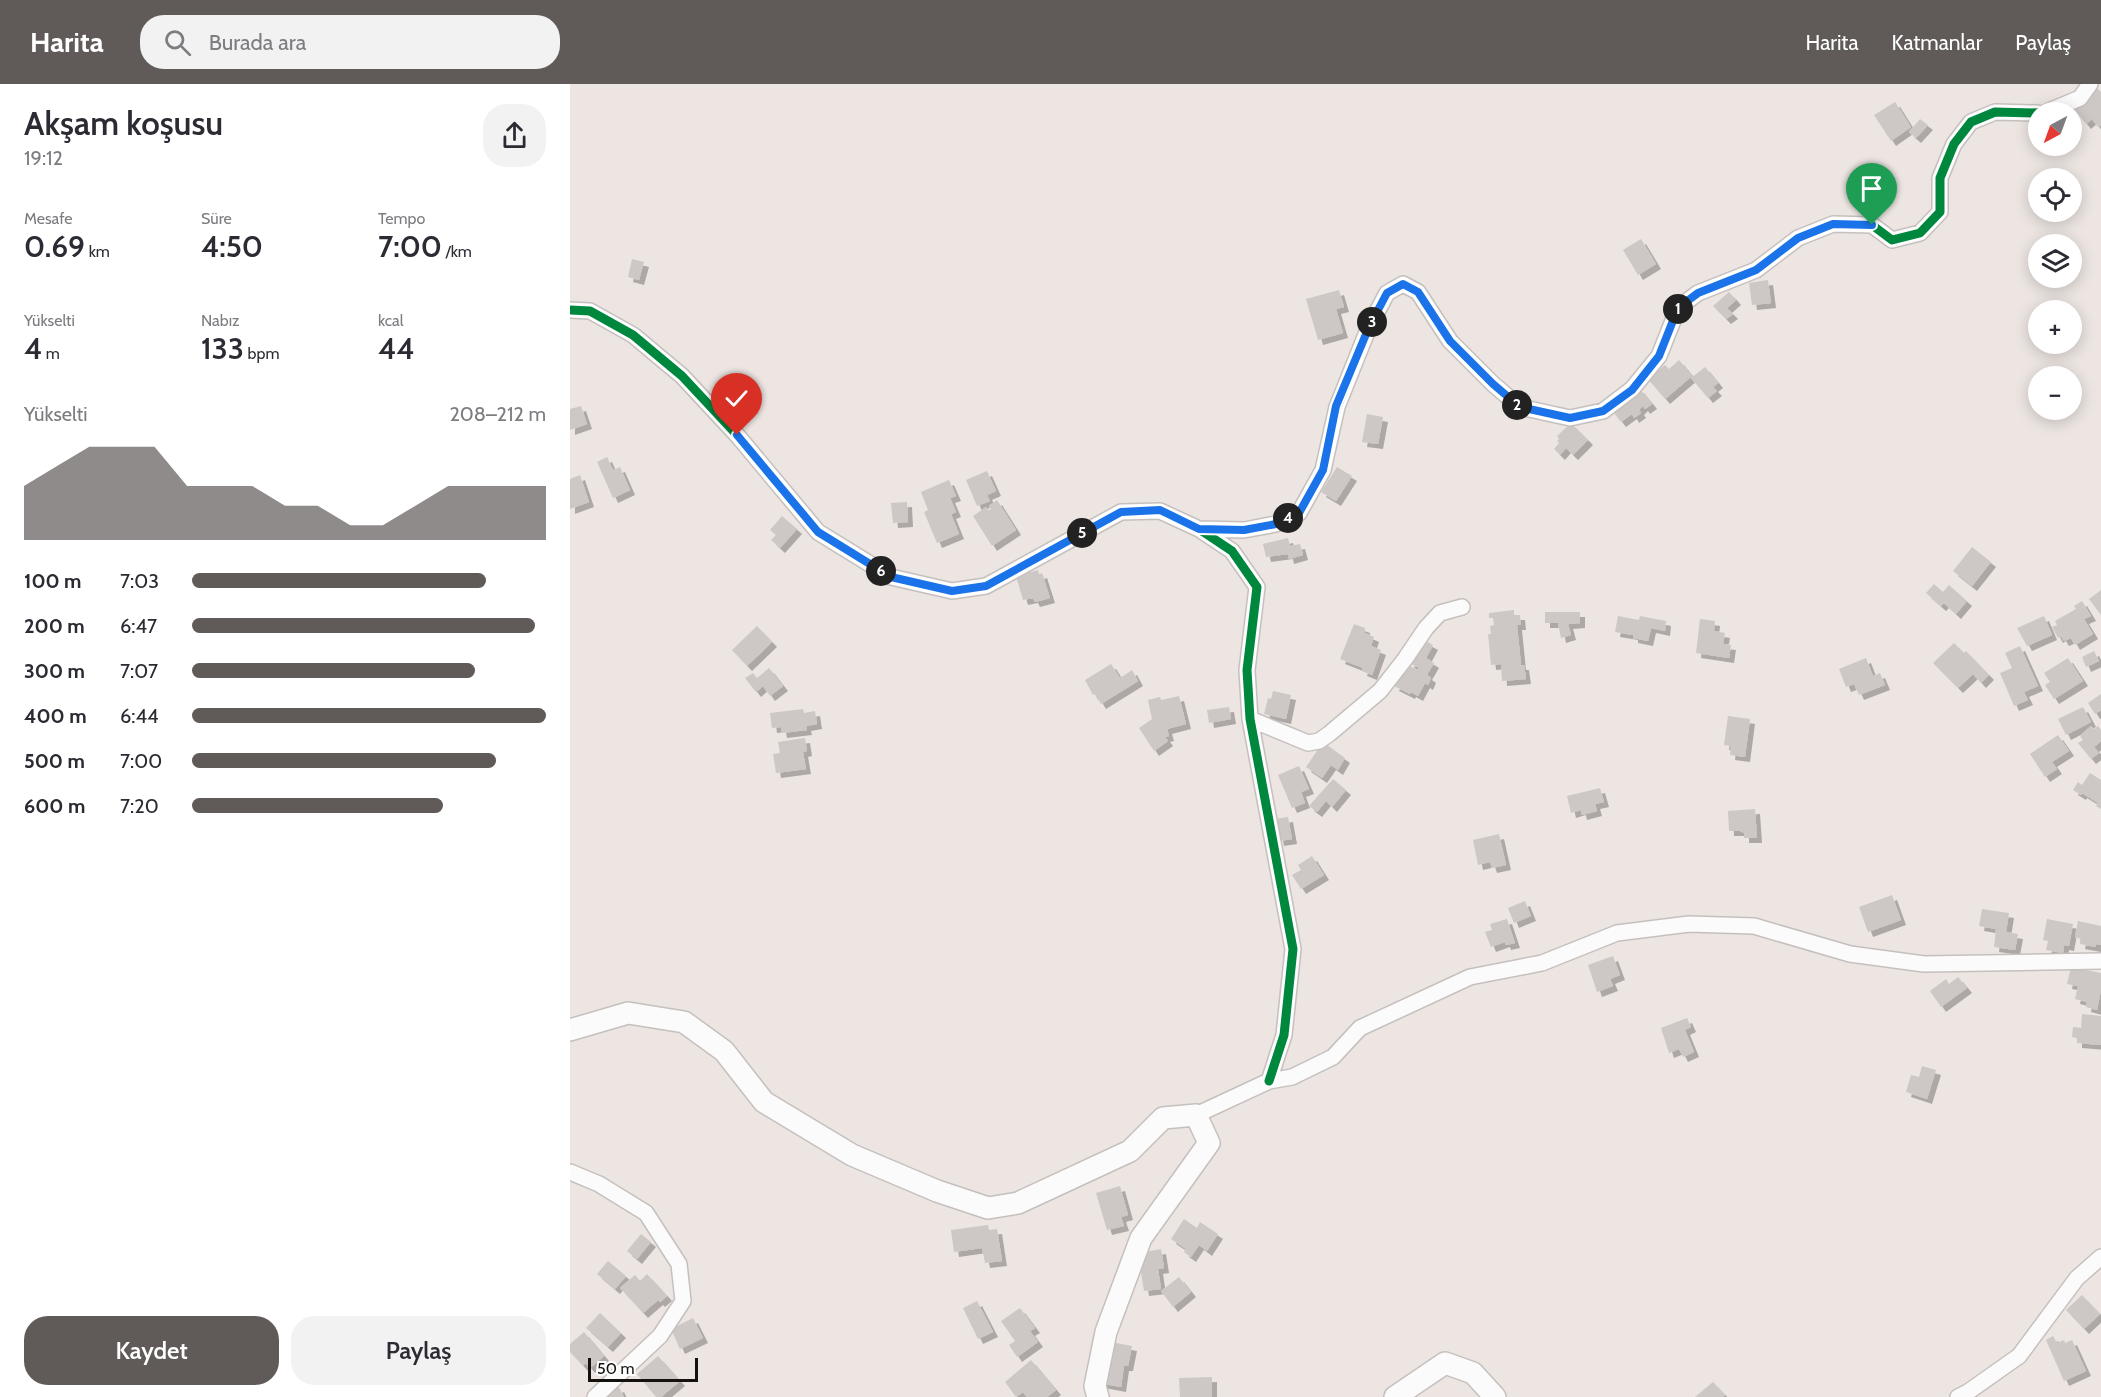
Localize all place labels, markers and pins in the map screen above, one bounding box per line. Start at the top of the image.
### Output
pin [1846,163,1897,225]
pin: 1 [1663,294,1693,324]
pin: 3 [1357,307,1387,337]
pin [711,373,762,435]
pin: 2 [1502,390,1532,420]
pin: 4 [1273,503,1303,533]
pin: 5 [1067,518,1097,548]
pin: 6 [866,556,896,586]

